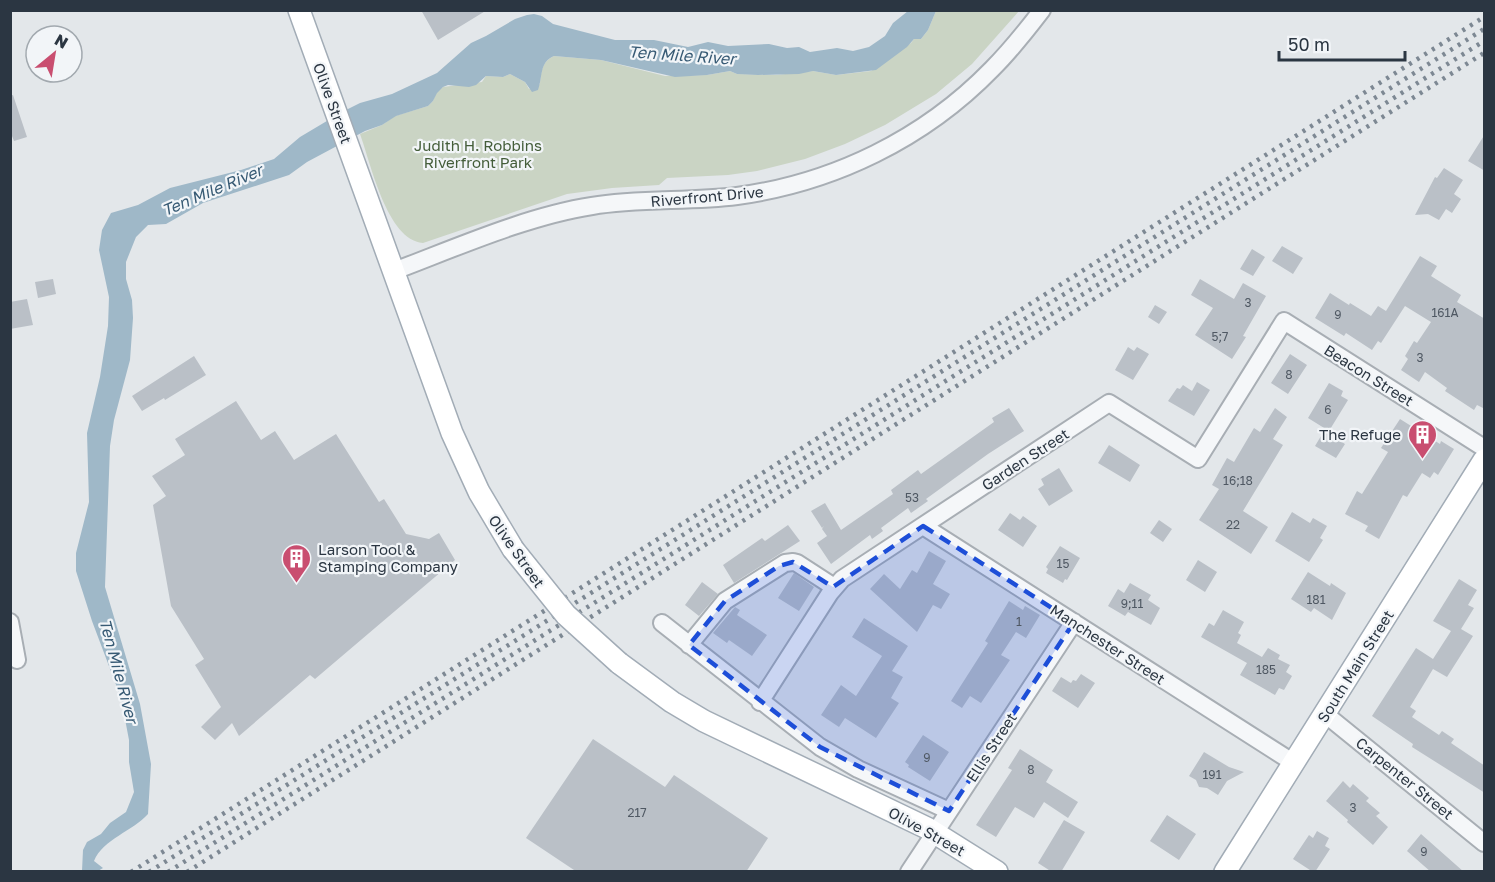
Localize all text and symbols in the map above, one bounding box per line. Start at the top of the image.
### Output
north arrow [24,24,84,84]
scale bar [1279,24,1405,62]
text: N [51,29,72,53]
text: 50 m [1288,33,1330,55]
water label: Ten Mile River [628,41,739,69]
street label: Olive Street [310,60,356,146]
park label: Judith H. Robbins Riverfront Park [414,136,542,171]
water label: Ten Mile River [159,159,268,220]
street label: Riverfront Drive [650,182,765,210]
house number: 3 [1244,295,1252,310]
house number: 161A [1432,305,1458,320]
house number: 9 [1334,307,1342,322]
house number: 5;7 [1212,329,1228,344]
street label: Beacon Street [1321,340,1417,410]
house number: 3 [1416,350,1424,365]
house number: 8 [1285,367,1293,382]
house number: 6 [1324,402,1332,417]
building icon: The Refuge [1406,418,1438,460]
street label: Garden Street [978,424,1072,494]
place label: The Refuge [1319,425,1401,443]
house number: 16;18 [1223,473,1253,488]
house number: 53 [905,490,919,505]
street label: Olive Street [485,511,549,591]
house number: 22 [1226,517,1240,532]
place label: Larson Tool & Stamping Company [318,540,459,575]
building icon: Larson Tool & Stamping Company [281,542,313,584]
house number: 15 [1057,556,1069,571]
house number: 181 [1307,592,1326,607]
house number: 9;11 [1121,596,1143,611]
street label: Manchester Street [1047,600,1169,688]
street label: South Main Street [1313,606,1397,726]
house number: 1 [1016,614,1022,629]
water label: Ten Mile River [95,617,143,728]
house number: 185 [1256,662,1276,677]
street label: Ellis Street [962,709,1020,785]
street label: Carpenter Street [1353,733,1457,823]
house number: 9 [923,750,931,765]
house number: 8 [1027,762,1035,777]
house number: 191 [1203,767,1222,782]
house number: 3 [1349,800,1357,815]
street label: Olive Street [886,803,968,859]
house number: 217 [627,805,647,820]
house number: 9 [1420,844,1428,859]

